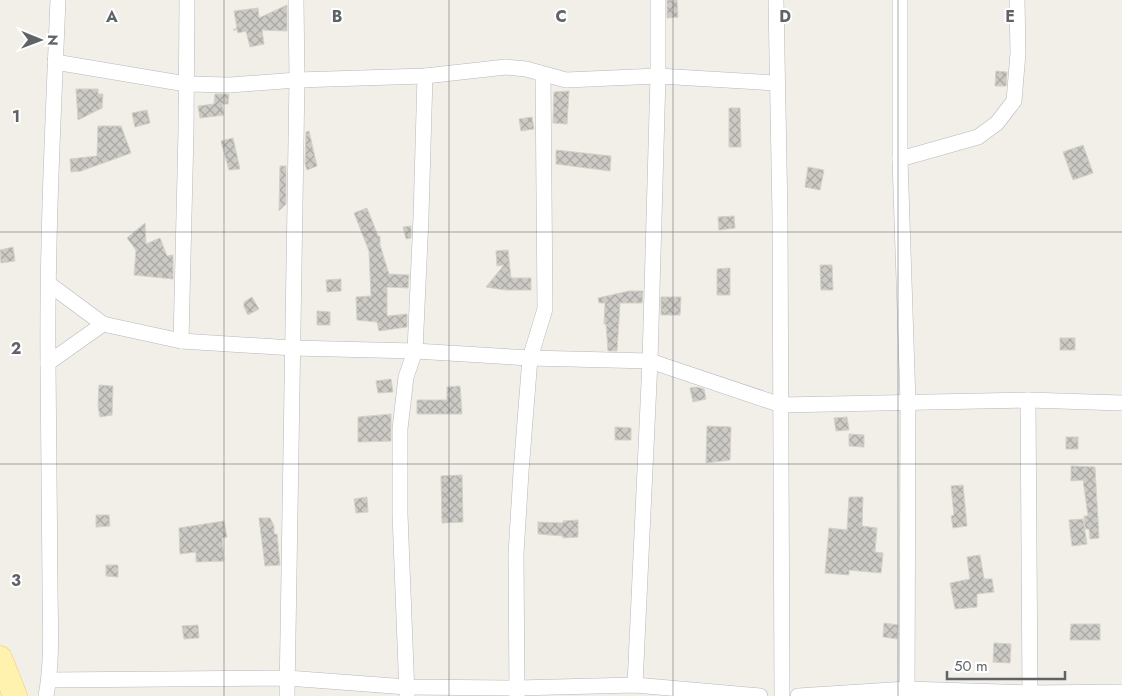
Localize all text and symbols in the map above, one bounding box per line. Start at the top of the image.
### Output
text: A [105,5,118,28]
text: B [332,5,342,28]
text: C [555,5,567,28]
text: D [779,5,791,28]
text: E [1005,5,1015,28]
north arrow [15,15,65,65]
text: N [43,34,63,46]
text: 1 [12,105,20,128]
text: 2 [11,337,21,360]
text: 3 [11,569,21,592]
scale bar [947,648,1064,680]
text: 50 m [954,655,988,677]

